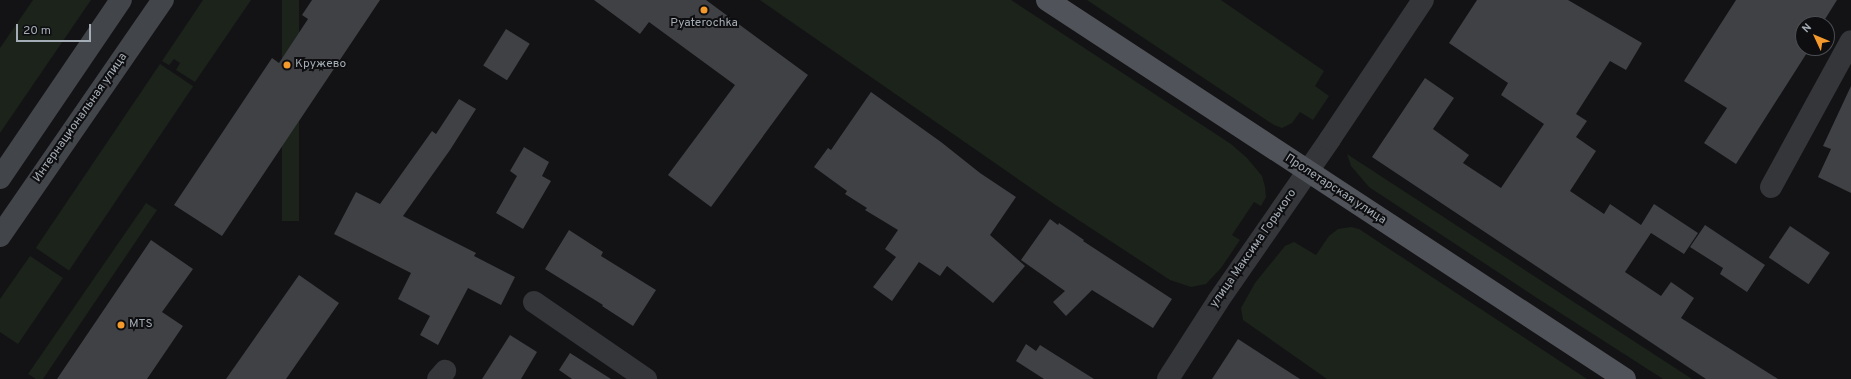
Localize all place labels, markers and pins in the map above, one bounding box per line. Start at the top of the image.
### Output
marker: Pyaterochka [699,5,709,15]
place label: Pyaterochka [670,17,738,31]
place label: Кружево [295,58,346,72]
marker: Кружево [282,60,292,70]
place label: MTS [129,318,153,332]
marker: MTS [116,320,126,330]

